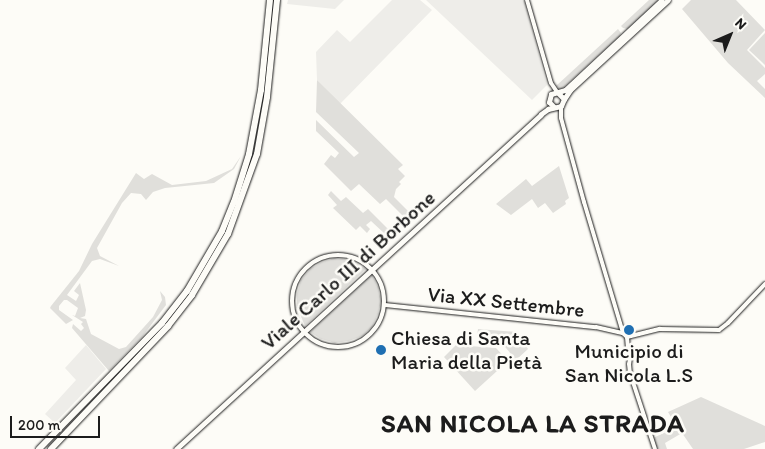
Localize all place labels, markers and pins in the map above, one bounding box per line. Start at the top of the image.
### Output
marker: Municipio di San Nicola L.S [623,324,635,336]
place label: Chiesa di Santa Maria della Pietà [391,325,542,375]
place label: Municipio di San Nicola L.S [565,338,693,388]
marker: Chiesa di Santa Maria della Pietà [375,344,387,356]

